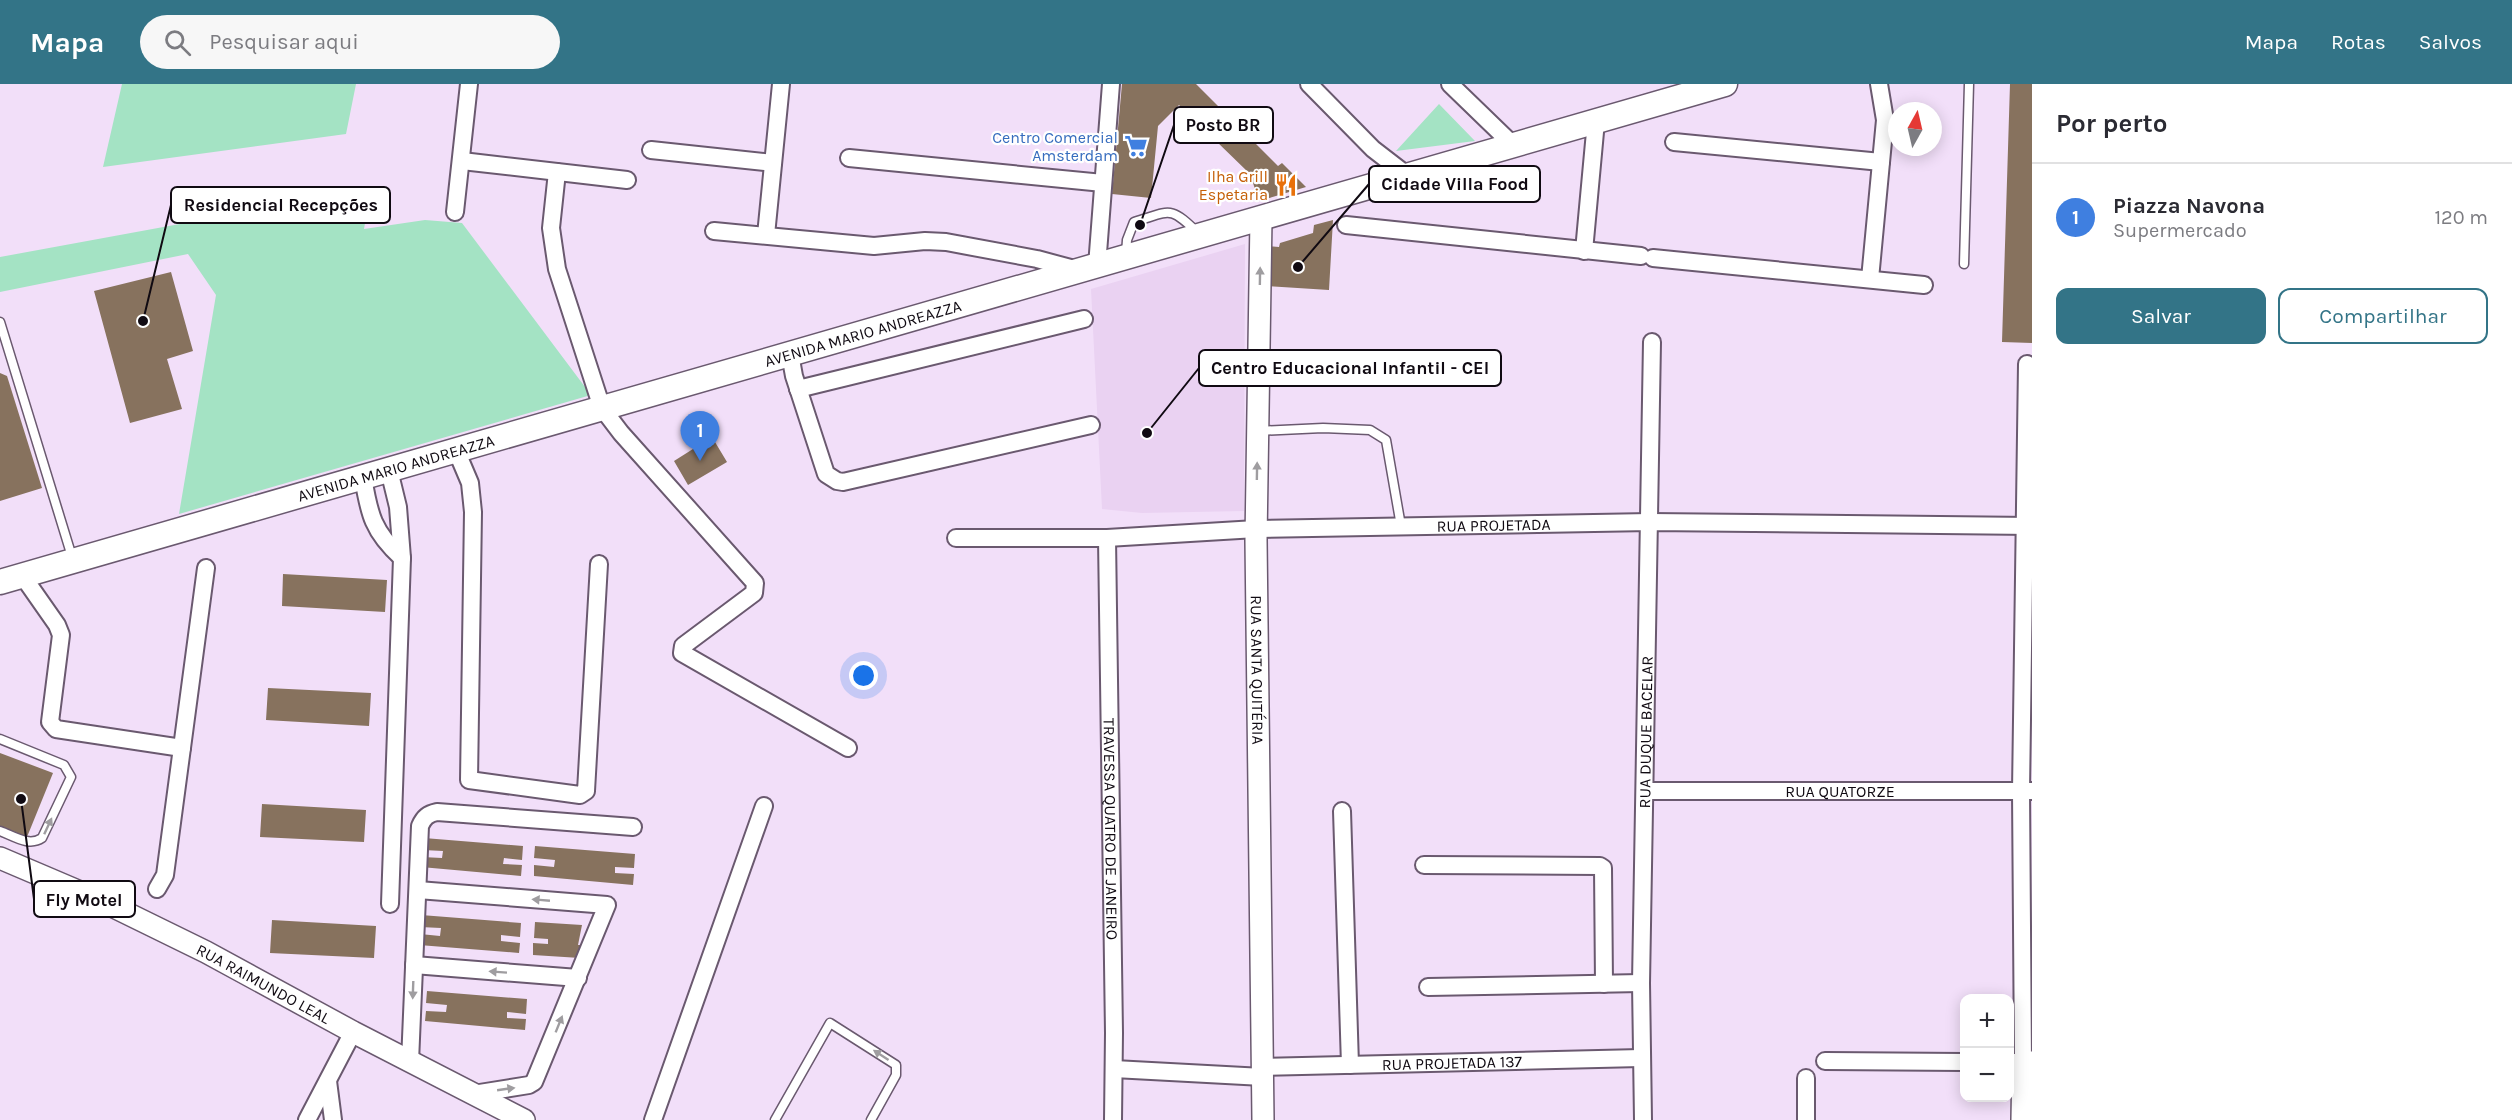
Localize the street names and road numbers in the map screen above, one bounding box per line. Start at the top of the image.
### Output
street label: AVENIDA MARIO ANDREAZZA [762,296,963,371]
street label: AVENIDA MARIO ANDREAZZA [295,431,497,506]
street label: RUA PROJETADA [1437,515,1551,536]
street label: RUA SANTA QUITÉRIA [1247,595,1267,745]
street label: RUA DUQUE BACELAR [1635,656,1657,808]
street label: TRAVESSA QUATRO DE JANEIRO [1100,718,1122,940]
street label: RUA QUATORZE [1785,782,1895,801]
street label: RUA RAIMUNDO LEAL [193,940,334,1028]
street label: RUA PROJETADA 137 [1382,1052,1523,1074]

